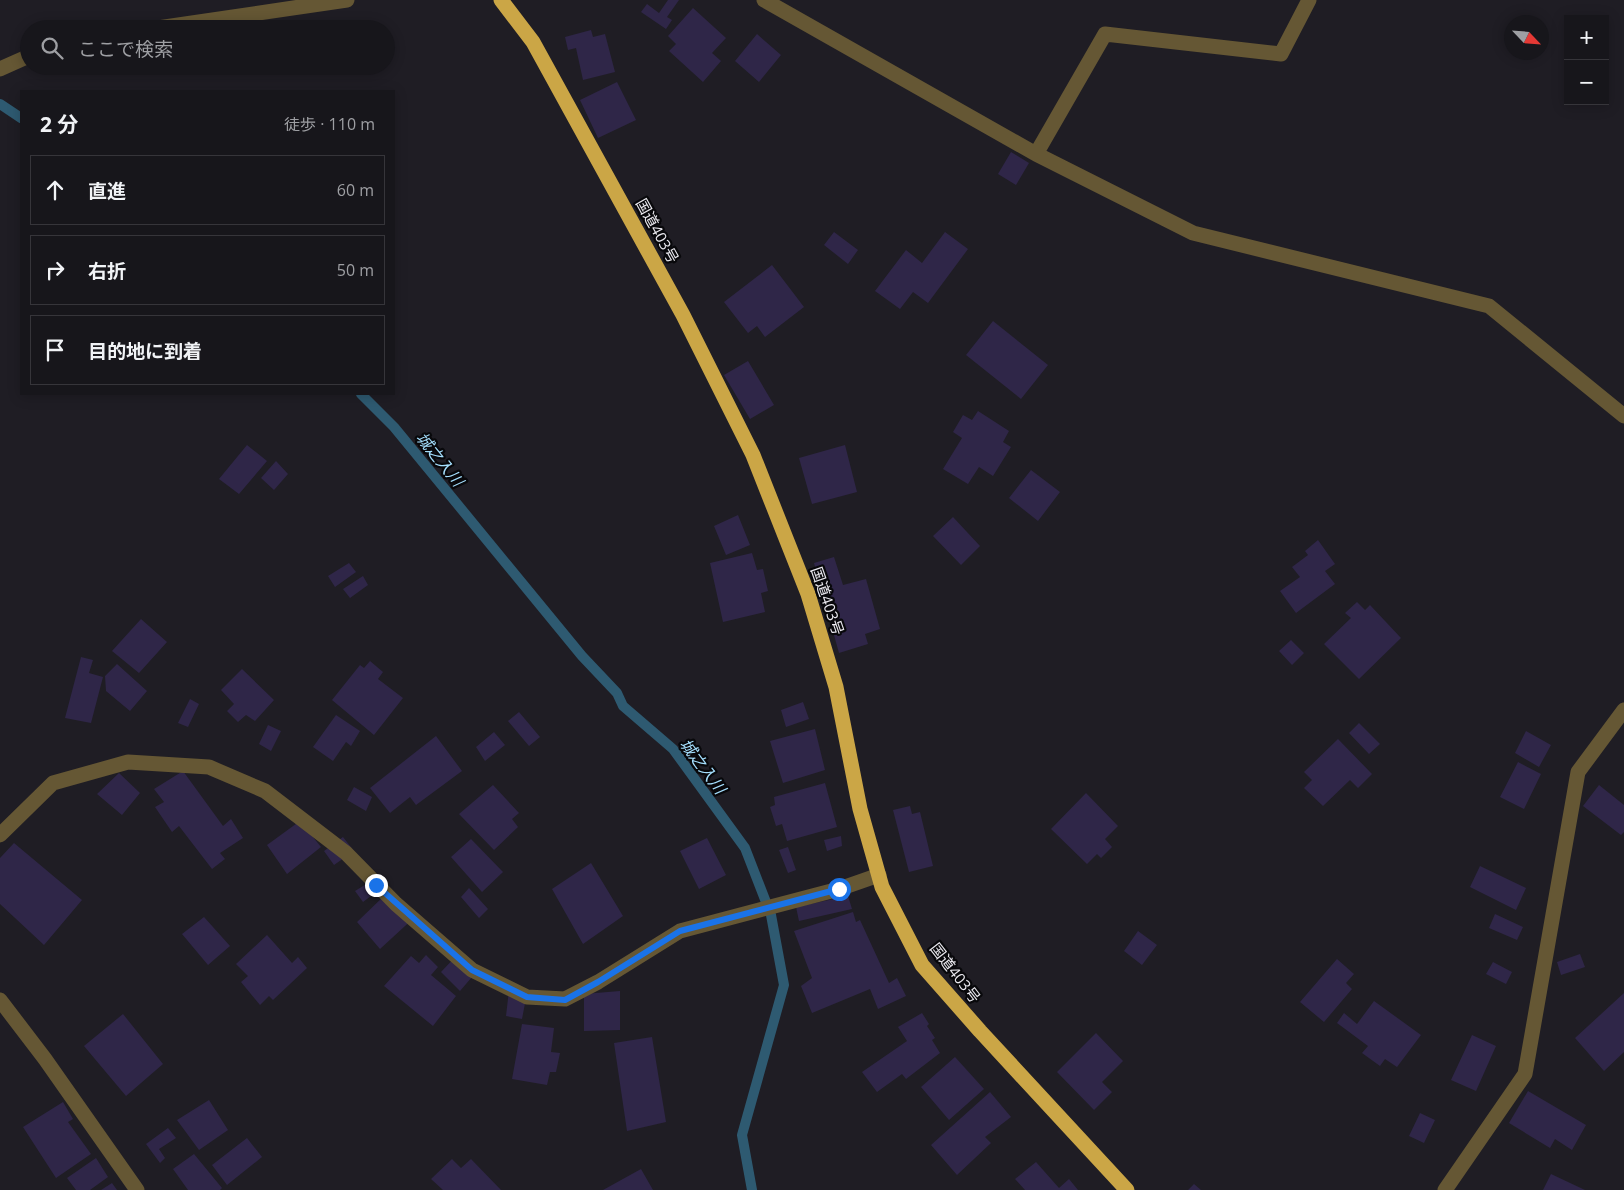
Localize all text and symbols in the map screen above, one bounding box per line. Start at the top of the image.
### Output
north arrow [1504,15,1549,60]
map controls [1564,15,1609,105]
button: + [1564,15,1609,60]
search box [20,20,395,75]
icon: search [38,34,66,62]
text: ここで検索 [78,36,173,62]
button: − [1564,60,1609,105]
text: 2 分 [40,110,78,138]
text: 徒歩 · 110 m [284,113,375,135]
icon: ahead [41,176,69,204]
text: 直進 [88,178,126,204]
text: 60 m [337,179,374,201]
street label: 国道403号 [632,195,684,266]
icon: right [41,256,69,284]
text: 右折 [88,258,126,284]
text: 50 m [337,259,374,281]
icon: arrive [41,336,69,364]
text: 目的地に到着 [88,338,202,364]
water label: 城之入川 [411,427,470,492]
street label: 国道403号 [807,564,849,637]
water label: 城之入川 [675,734,732,800]
route end [365,874,388,897]
route start [828,878,851,901]
street label: 国道403号 [926,938,985,1006]

